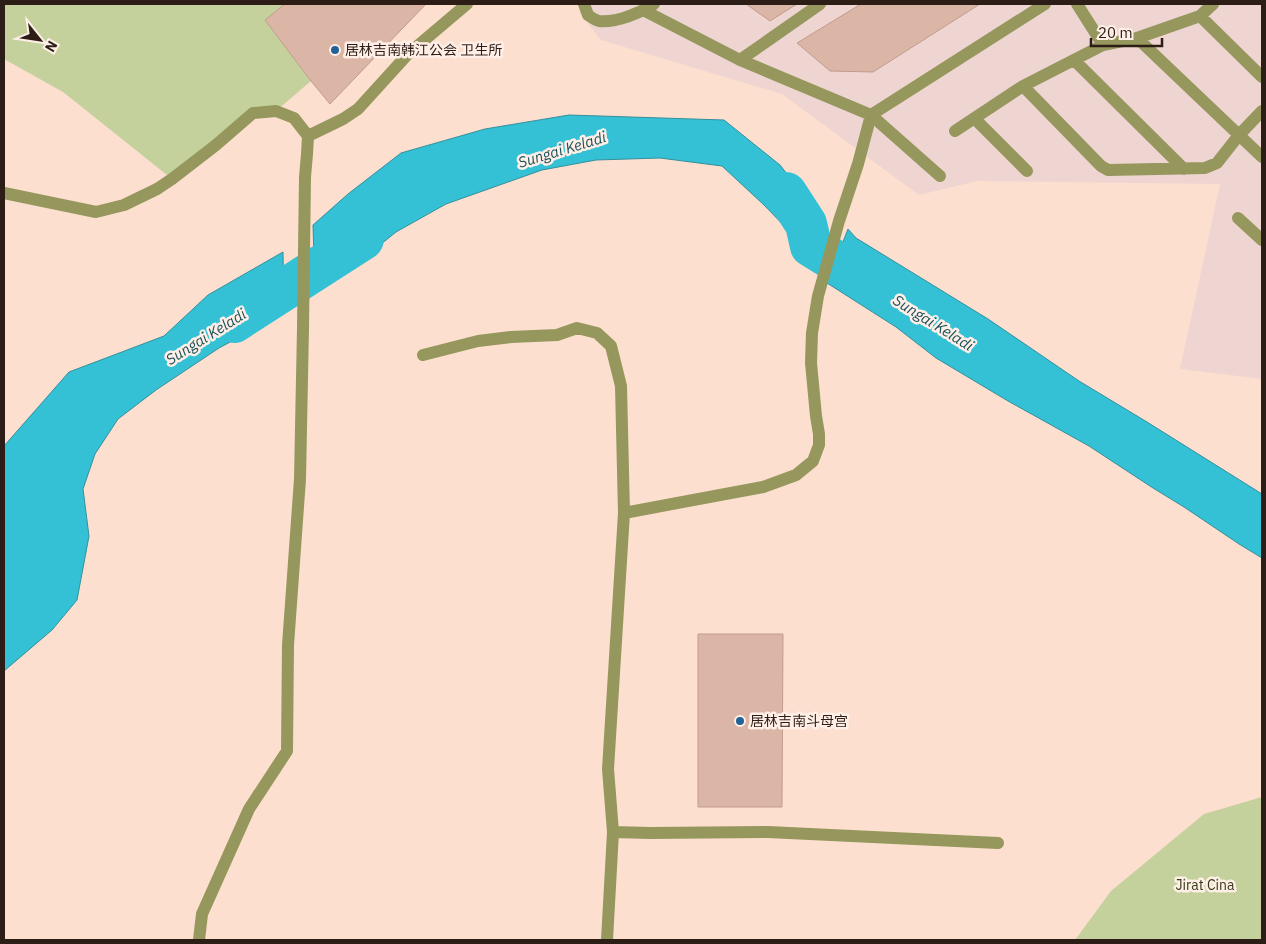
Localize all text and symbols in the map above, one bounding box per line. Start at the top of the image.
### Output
north arrow [15,15,65,65]
scale bar [1091,15,1162,47]
text: 20 m [1098,23,1133,42]
text: N [41,38,62,55]
place label: 居林吉南韩江公会 卫生所 [345,41,502,59]
marker: 居林吉南韩江公会 卫生所 [329,44,341,56]
water label: Sungai Keladi [515,127,608,172]
water label: Sungai Keladi [890,290,977,355]
water label: Sungai Keladi [162,304,249,369]
place label: 居林吉南斗母宫 [750,712,848,730]
marker: 居林吉南斗母宫 [734,715,746,727]
park label: Jirat Cina [1175,876,1235,894]

